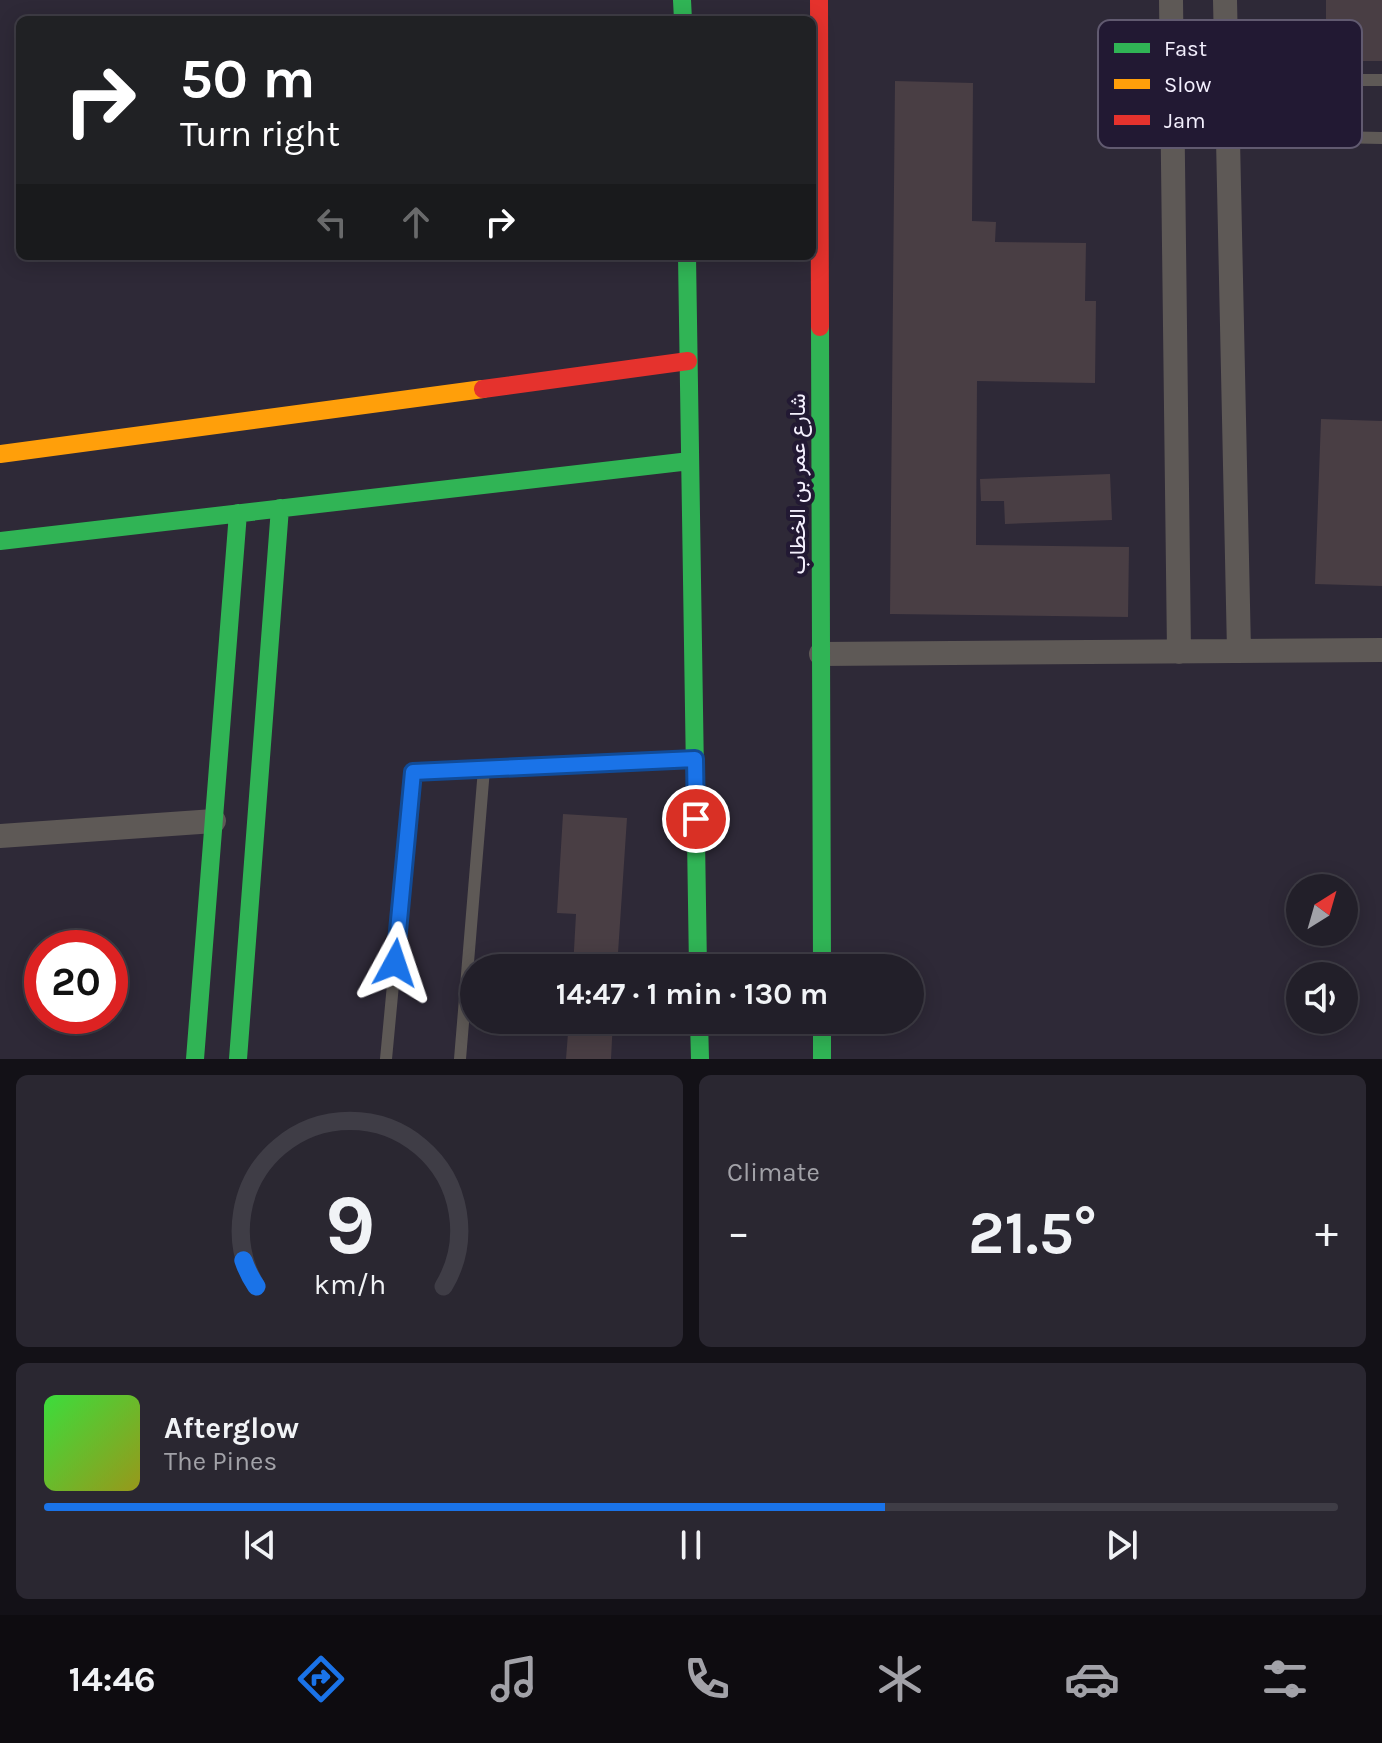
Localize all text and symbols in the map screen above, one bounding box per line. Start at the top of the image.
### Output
legend [1098,20,1362,148]
text: Fast [1164,36,1207,62]
text: 50 m [180,46,315,111]
icon: right [48,48,152,152]
text: Slow [1164,72,1211,98]
text: Jam [1164,108,1206,134]
text: Turn right [180,113,340,155]
icon: left [310,200,354,244]
icon: ahead [394,200,438,244]
icon: right [478,200,522,244]
street label: شارع عمر بن الخطاب [785,393,812,575]
pin [662,785,730,853]
icon: arrive [674,797,718,841]
north arrow [1286,874,1358,946]
map controls [1286,874,1358,1034]
position arrow [353,921,437,1005]
speed limit sign: 20 [24,930,128,1034]
button: sound [1286,962,1358,1034]
text: 14:47 · 1 min · 130 m [556,976,828,1012]
text: Climate [727,1157,820,1188]
text: 9 [324,1177,375,1274]
text: 21.5° [968,1198,1097,1268]
text: − [727,1207,750,1258]
text: + [1315,1207,1338,1258]
text: km/h [313,1268,386,1301]
text: Afterglow [164,1410,299,1446]
text: The Pines [164,1446,277,1477]
icon: previous [238,1523,282,1567]
icon: pause [669,1523,713,1567]
icon: next [1100,1523,1144,1567]
icon: directions [293,1651,349,1707]
icon: music [486,1651,542,1707]
icon: phone [679,1651,735,1707]
icon: climate [872,1651,928,1707]
icon: car [1064,1651,1120,1707]
icon: filters [1257,1651,1313,1707]
text: 14:46 [68,1658,156,1700]

